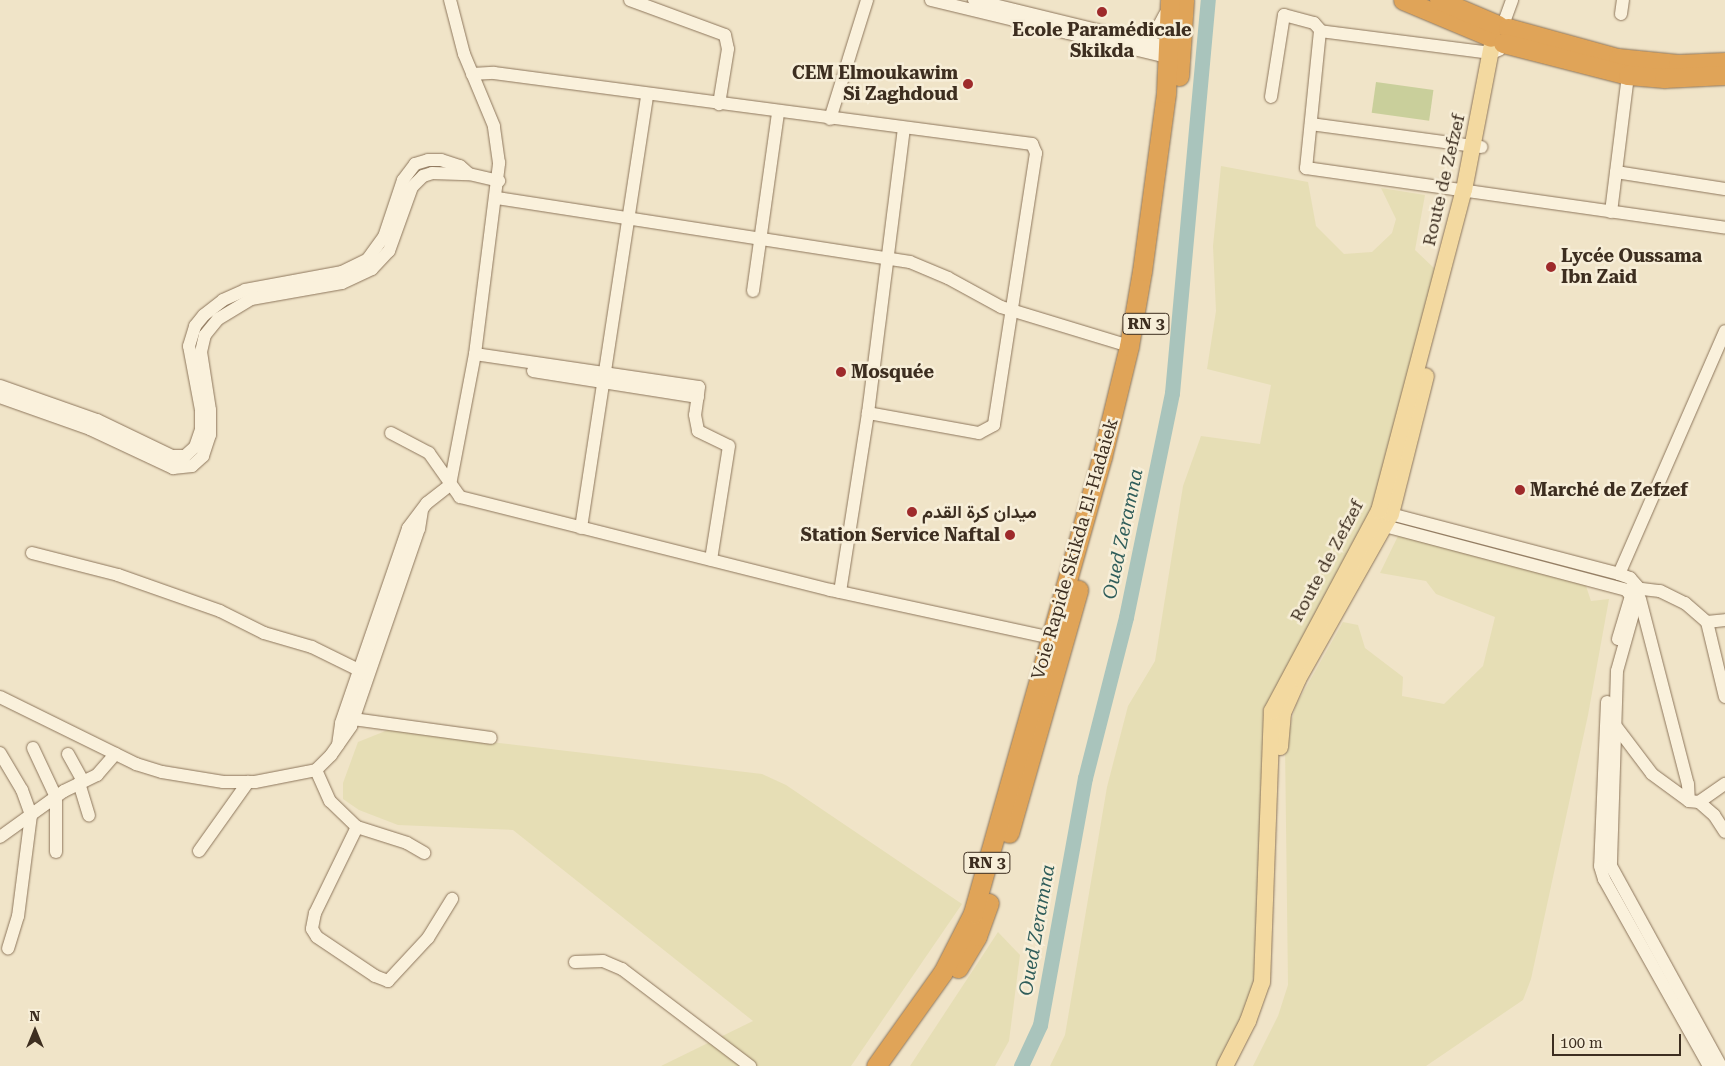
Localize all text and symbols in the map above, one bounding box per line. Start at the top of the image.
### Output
marker: Ecole Paramédicale Skikda [1096,6,1108,18]
place label: Ecole Paramédicale Skikda [1012,20,1192,62]
place label: CEM Elmoukawim Si Zaghdoud [792,63,958,106]
marker: CEM Elmoukawim Si Zaghdoud [962,78,974,90]
street label: Route de Zefzef [1418,112,1470,248]
place label: Lycée Oussama Ibn Zaid [1561,246,1702,288]
marker: Lycée Oussama Ibn Zaid [1545,261,1557,273]
road number: RN 3 [1122,310,1170,338]
place label: Mosquée [851,361,934,383]
marker: Mosquée [835,366,847,378]
street label: Voie Rapide Skikda El-Hadaiek [1027,416,1123,682]
water label: Oued Zeramna [1098,467,1148,601]
place label: Marché de Zefzef [1530,479,1688,501]
marker: Marché de Zefzef [1514,484,1526,496]
street label: Route de Zefzef [1286,496,1368,626]
place label: ميدان كرة القدم [922,501,1037,523]
marker: ميدان كرة القدم [906,506,918,518]
place label: Station Service Naftal [801,524,1000,546]
marker: Station Service Naftal [1004,529,1016,541]
road number: RN 3 [963,850,1011,876]
water label: Oued Zeramna [1014,863,1060,997]
north arrow [10,1006,60,1056]
text: N [30,1008,40,1024]
scale bar [1555,1024,1684,1056]
text: 100 m [1560,1034,1603,1052]

